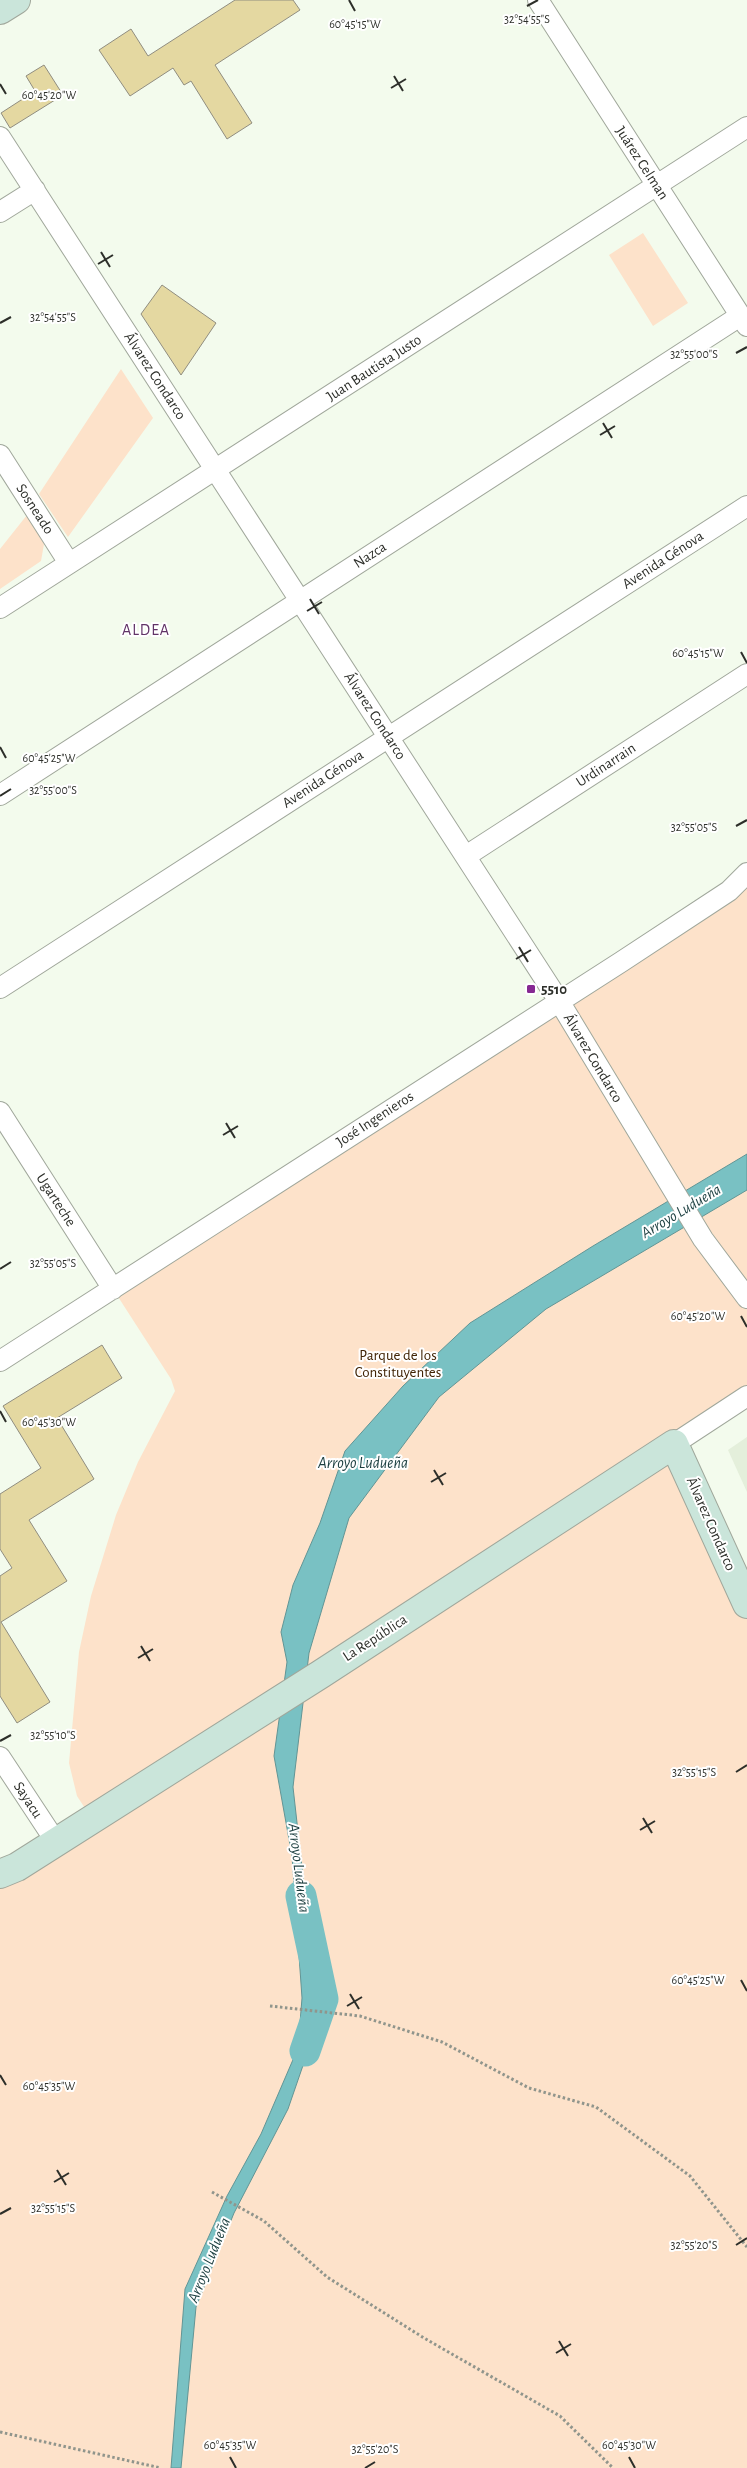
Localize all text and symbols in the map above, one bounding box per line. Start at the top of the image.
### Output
text: 32°54'55"S [504,13,550,25]
text: 60°45'15"W [329,18,381,30]
text: 60°45'20"W [22,89,76,101]
street label: Juárez Celman [613,124,671,202]
text: 32°54'55"S [30,311,76,323]
street label: Álvarez Condarco [121,329,190,422]
street label: Juan Bautista Justo [324,332,424,404]
text: 32°55'00"S [670,348,718,360]
street label: Sosneado [13,481,57,537]
street label: Avenida Génova [620,528,706,592]
street label: Nazca [351,539,389,571]
district label: ALDEA [122,622,170,638]
text: 60°45'15"W [672,647,724,659]
street label: Álvarez Condarco [341,669,410,762]
street label: Urdinarrain [574,740,638,790]
street label: Avenida Génova [280,747,366,811]
text: 60°45'25"W [23,752,76,764]
text: 32°55'00"S [29,784,77,796]
text: 32°55'05"S [671,821,717,833]
place label: 5510 [541,982,567,997]
marker: 5510 [525,983,537,995]
street label: Álvarez Condarco [561,1010,627,1105]
street label: José Ingenieros [334,1089,416,1149]
street label: Ugarteche [33,1171,79,1229]
water label: Arroyo Ludueña [638,1181,724,1242]
text: 32°55'05"S [30,1257,76,1269]
text: 60°45'20"W [671,1310,725,1322]
park label: Parque de los Constituyentes [355,1348,441,1380]
text: 60°45'30"W [22,1416,76,1428]
water label: Arroyo Ludueña [317,1455,408,1471]
street label: Álvarez Condarco [684,1474,740,1573]
street label: La República [340,1612,410,1664]
text: 32°55'10"S [30,1729,76,1741]
text: 32°55'15"S [672,1766,716,1778]
street label: Sayacu [11,1779,45,1821]
water label: Arroyo Ludueña [285,1821,312,1914]
text: 60°45'25"W [672,1974,725,1986]
text: 60°45'35"W [23,2080,76,2092]
text: 32°55'15"S [31,2202,75,2214]
water label: Arroyo Ludueña [184,2215,233,2306]
text: 32°55'20"S [671,2239,718,2251]
text: 60°45'35"W [204,2439,257,2451]
text: 60°45'30"W [602,2439,656,2451]
text: 32°55'20"S [352,2443,399,2455]

